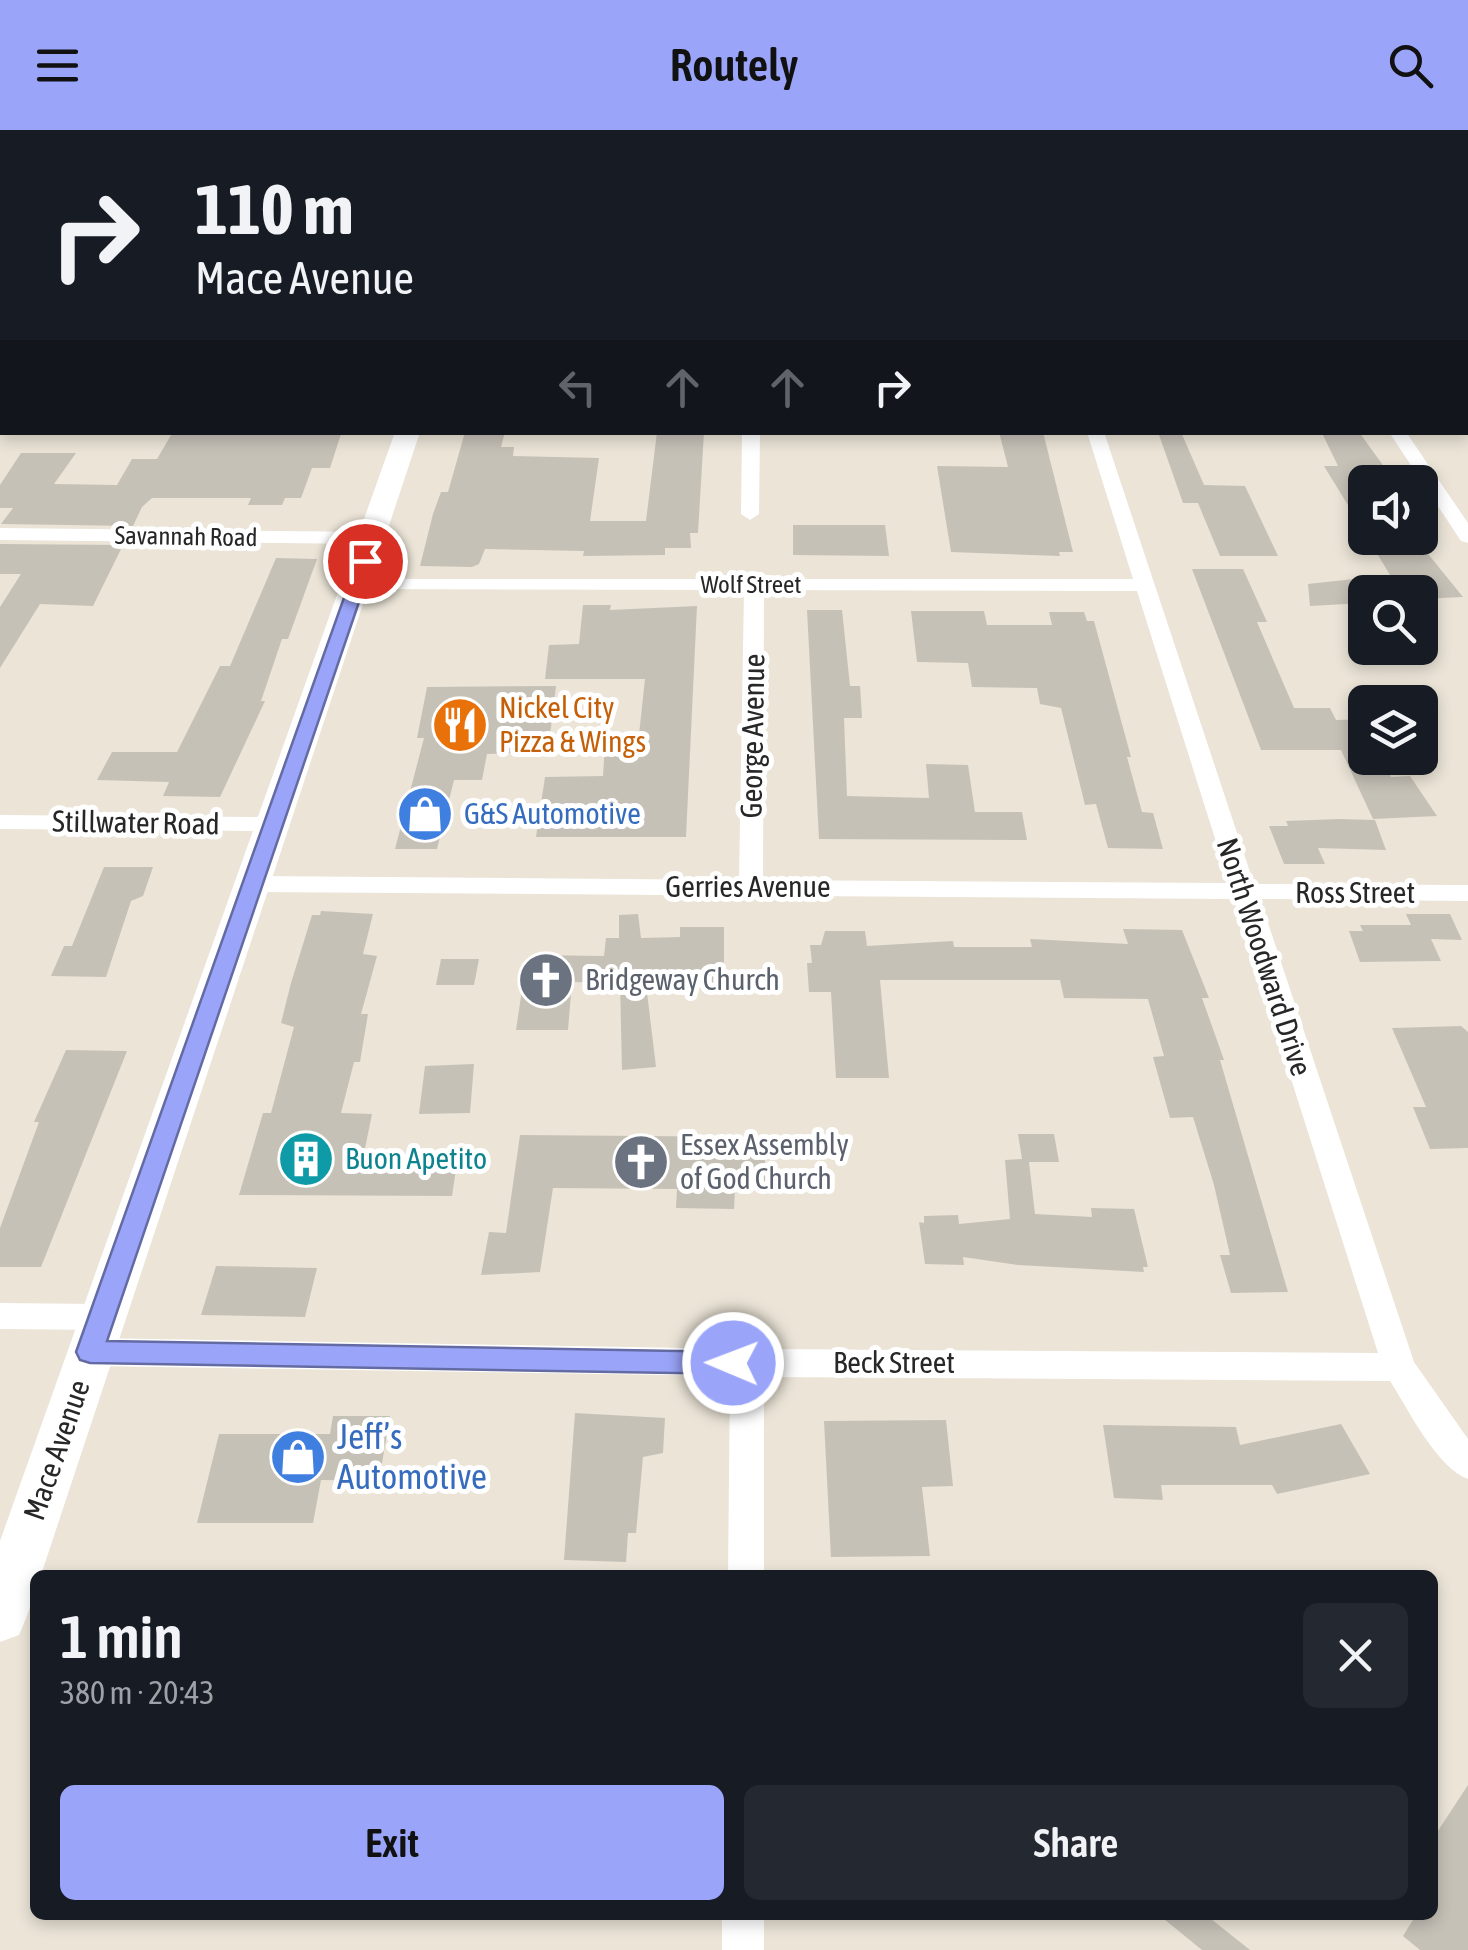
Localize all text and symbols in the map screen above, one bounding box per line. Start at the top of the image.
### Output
icon: menu [30,38,85,93]
icon: search [1383,38,1438,93]
text: Routely [670,39,798,91]
text: 110 m [195,169,354,249]
icon: right [30,170,160,300]
text: Mace Avenue [195,252,414,304]
icon: left [550,360,605,415]
icon: ahead [655,360,710,415]
icon: ahead [760,360,815,415]
icon: right [865,360,920,415]
map controls [1348,465,1438,775]
button: sound [1348,465,1438,555]
pin [323,519,408,604]
street label: Savannah Road [114,521,258,551]
icon: arrive [338,534,393,589]
street label: Wolf Street [701,570,801,598]
button: search [1348,575,1438,665]
street label: George Avenue [734,653,770,819]
button: layers [1348,685,1438,775]
place label: Nickel City Pizza & Wings [499,690,646,758]
restaurant icon: Nickel City Pizza & Wings [430,695,490,755]
shop icon: G&S Automotive [395,784,455,844]
place label: G&S Automotive [464,796,641,830]
street label: Stillwater Road [52,804,220,840]
street label: North Woodward Drive [1210,834,1319,1080]
street label: Gerries Avenue [665,869,831,903]
street label: Ross Street [1295,875,1415,909]
church icon: Bridgeway Church [516,950,576,1010]
place label: Bridgeway Church [585,962,780,996]
place label: Essex Assembly of God Church [680,1127,849,1195]
building icon: Buon Apetito [276,1129,336,1189]
church icon: Essex Assembly of God Church [611,1132,671,1192]
place label: Buon Apetito [345,1141,487,1175]
position arrow [681,1311,785,1415]
street label: Beck Street [833,1345,955,1379]
street label: Mace Avenue [16,1375,96,1524]
place label: Jeff’s Automotive [337,1416,487,1496]
shop icon: Jeff’s Automotive [268,1427,328,1487]
text: 1 min [60,1602,183,1671]
button: close [1303,1603,1408,1708]
text: 380 m · 20:43 [60,1674,215,1711]
button: Exit [60,1785,724,1900]
button: Share [744,1785,1408,1900]

